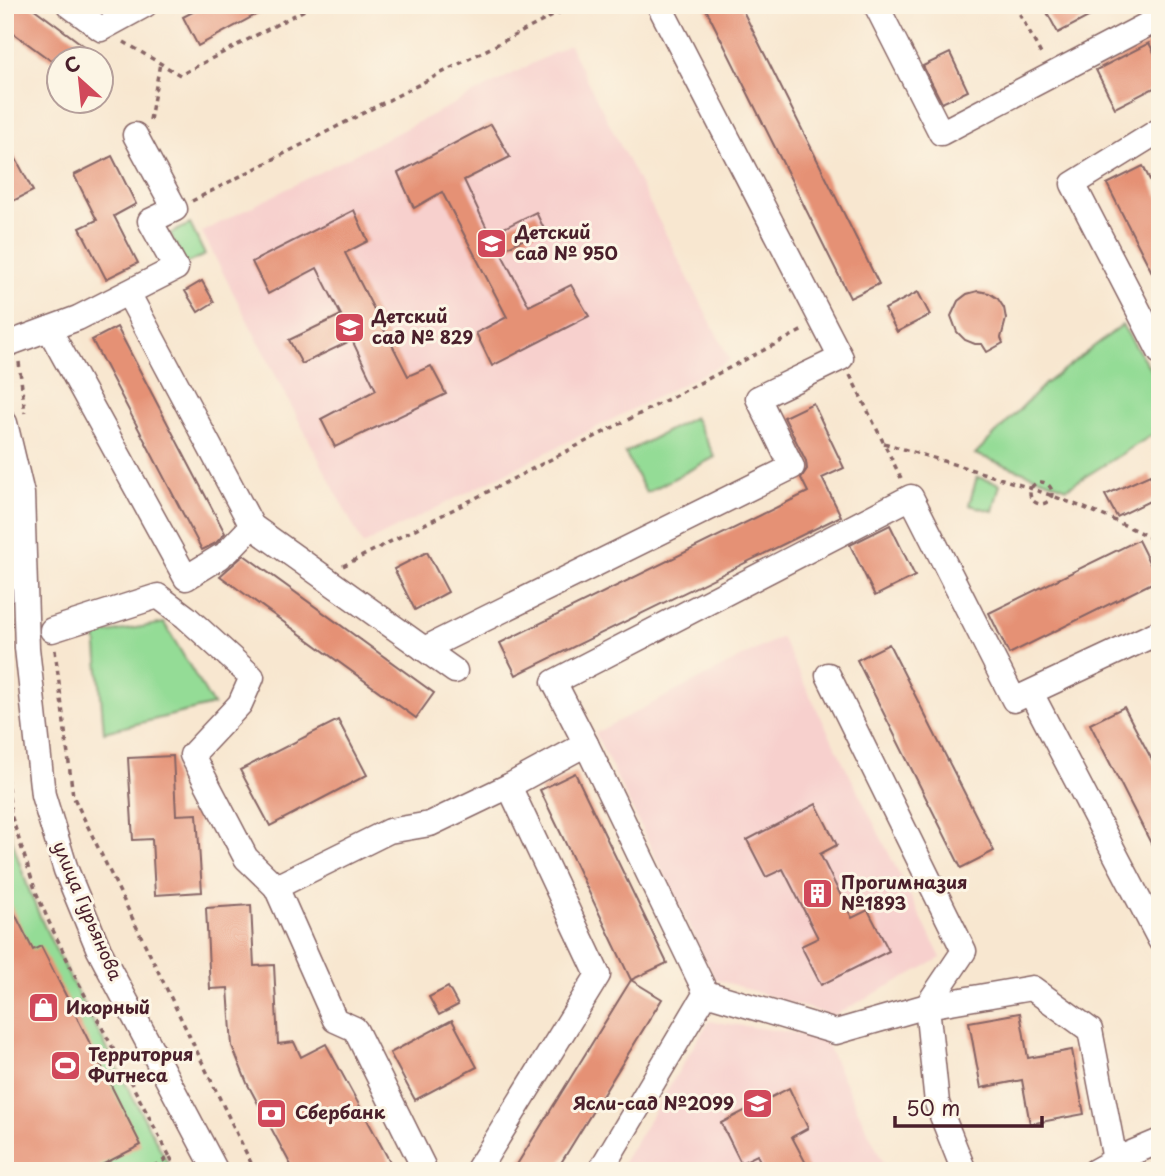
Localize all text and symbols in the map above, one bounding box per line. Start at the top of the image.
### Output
north arrow [46,46,116,116]
text: С [59,48,85,80]
place label: Детский сад № 950 [514,218,618,266]
school or university icon: Детский сад № 950 [475,226,509,260]
place label: Детский сад № 829 [371,302,473,350]
school or university icon: Детский сад № 829 [332,310,366,344]
street label: улица Гурьянова [47,837,130,985]
place label: Прогимназия №1893 [841,868,968,916]
building icon: Прогимназия №1893 [801,876,835,910]
shop icon: Икорный [26,991,60,1025]
place label: Икорный [66,993,150,1020]
place label: Территория Фитнеса [88,1040,193,1088]
sports icon: Территория Фитнеса [48,1048,82,1082]
scale bar [895,1085,1042,1129]
school or university icon: Ясли-сад №2099 [740,1087,774,1121]
place label: Ясли-сад №2099 [573,1089,734,1116]
text: 50 m [906,1091,960,1123]
bank icon: Сбербанк [255,1096,289,1130]
place label: Сбербанк [295,1098,386,1125]

